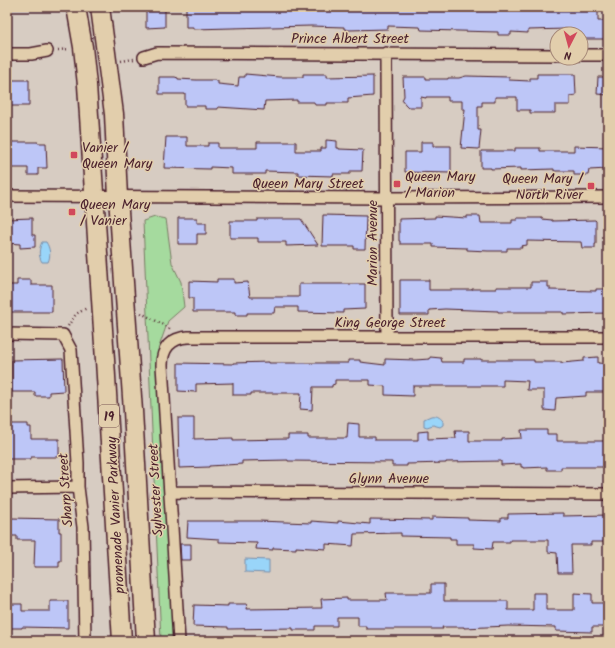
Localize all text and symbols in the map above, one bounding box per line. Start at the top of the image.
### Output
north arrow [549,26,589,66]
street label: Prince Albert Street [291,28,410,50]
text: N [564,46,572,64]
place label: Vanier / Queen Mary [82,137,153,175]
marker: Vanier / Queen Mary [69,150,79,160]
place label: Queen Mary / Marion [405,166,476,204]
place label: Queen Mary / North River [502,168,584,206]
street label: Queen Mary Street [252,173,364,195]
marker: Queen Mary / Marion [392,179,402,189]
marker: Queen Mary / North River [586,181,596,191]
place label: Queen Mary / Vanier [80,194,151,232]
street label: Marion Avenue [362,199,384,286]
marker: Queen Mary / Vanier [67,207,77,217]
street label: King George Street [334,312,446,334]
road number: 19 [99,405,119,427]
street label: promenade Vanier Parkway [101,435,131,595]
street label: Sylvester Street [143,442,169,537]
street label: Sharp Street [52,452,80,528]
street label: Glynn Avenue [349,468,430,490]

